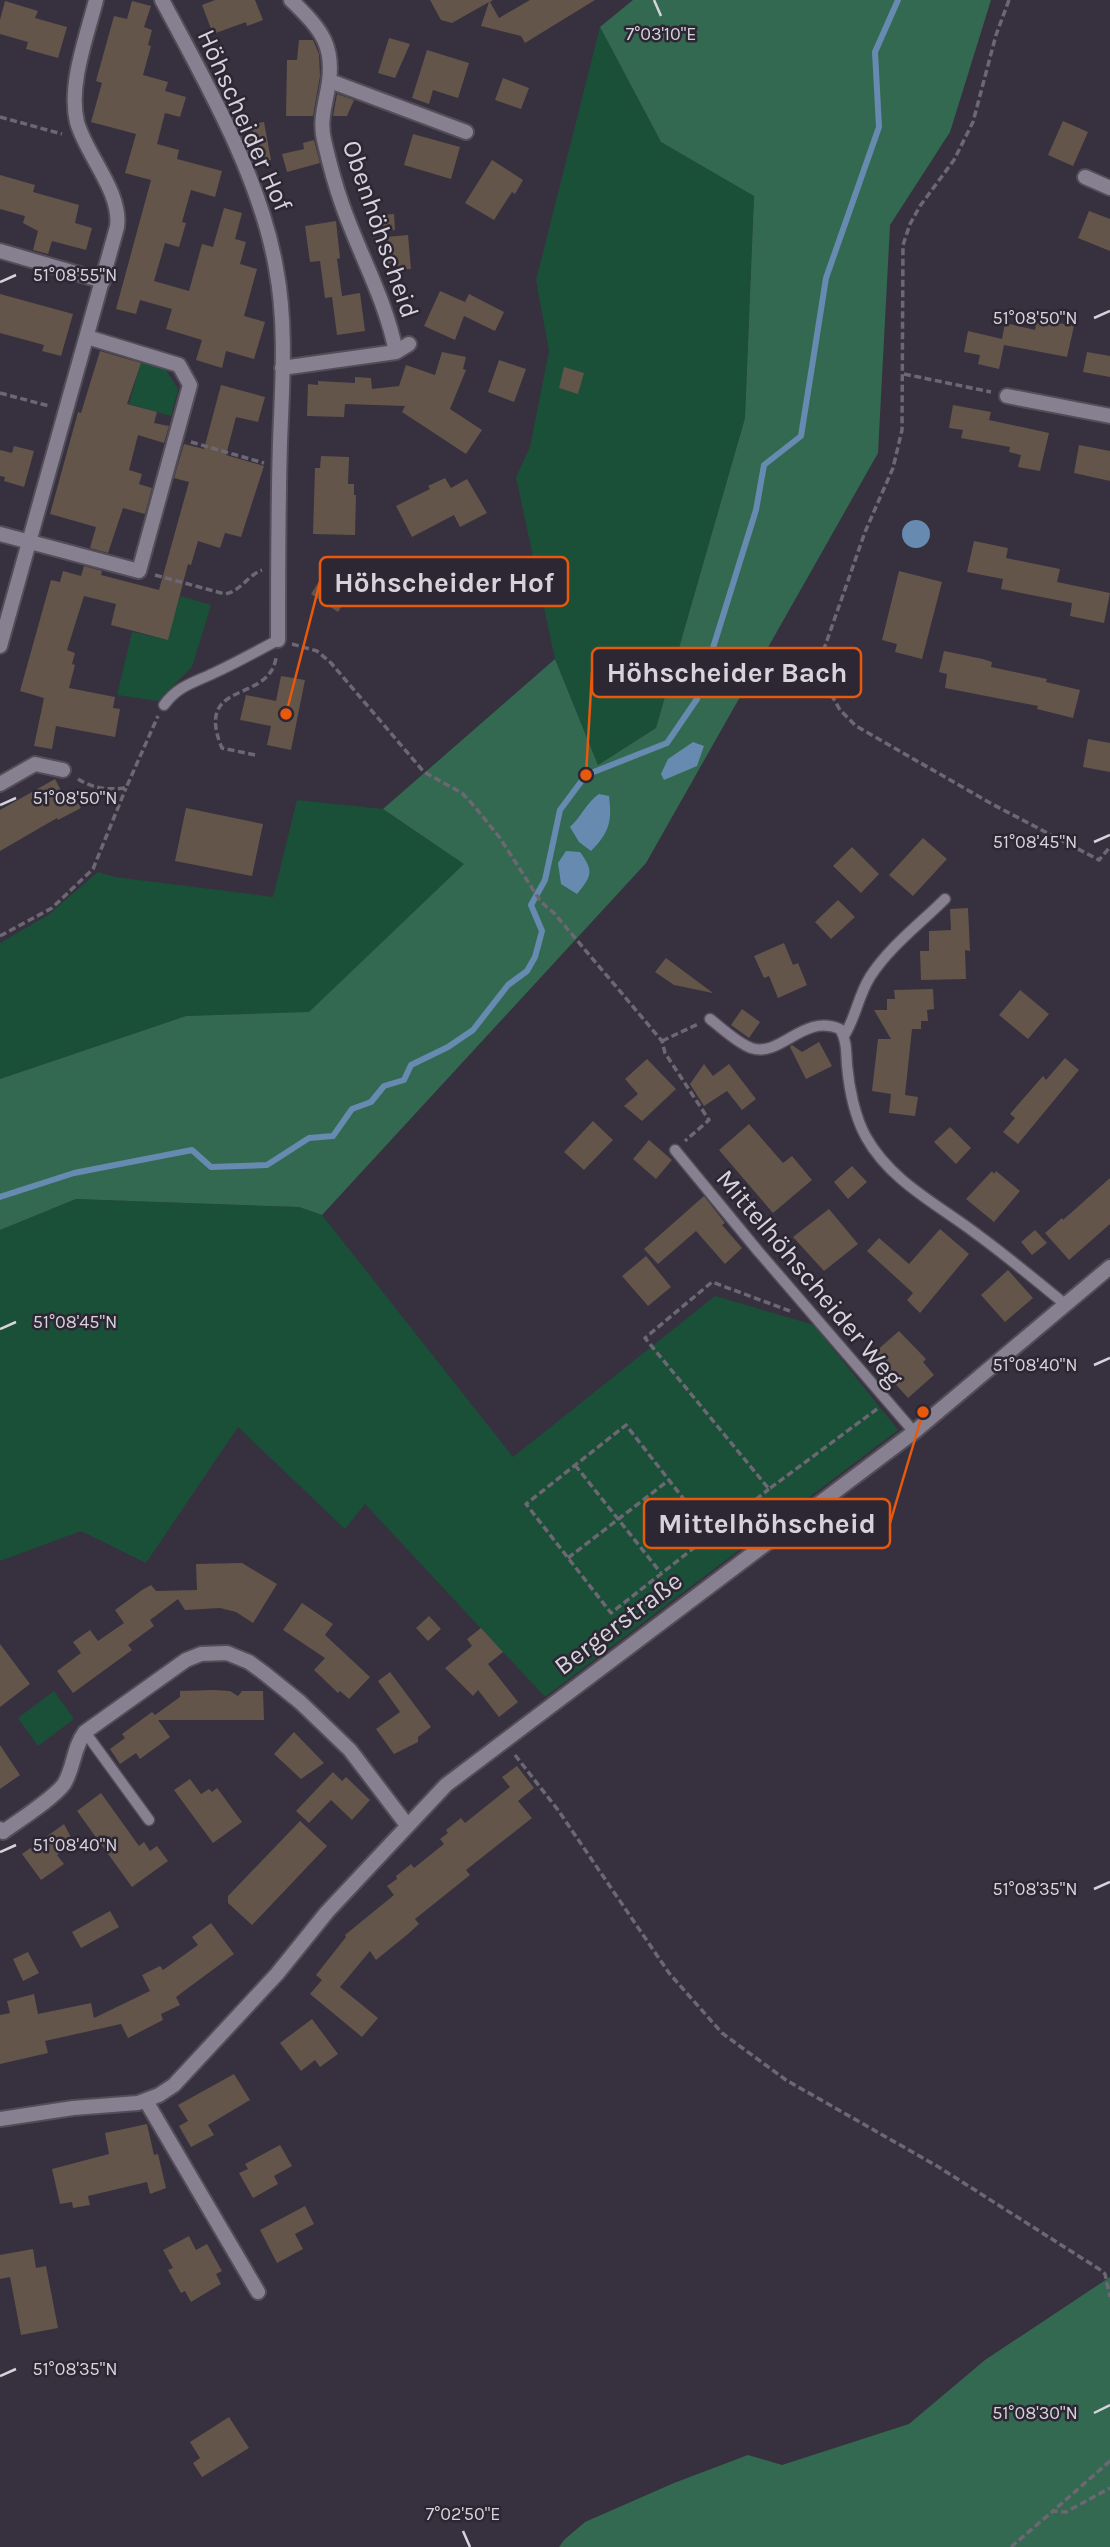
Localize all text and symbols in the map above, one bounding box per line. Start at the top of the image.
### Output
text: 7°03'10"E [626,23,696,45]
street label: Höhscheider Hof [191,24,299,217]
street label: Obenhöhscheid [336,136,425,322]
text: 51°08'55"N [33,264,117,286]
text: 51°08'50"N [992,307,1078,329]
callout: Höhscheider Hof [320,557,568,606]
text: Höhscheider Hof [334,566,555,599]
callout: Höhscheider Bach [592,648,861,697]
text: Höhscheider Bach [606,656,848,689]
text: 51°08'50"N [32,787,118,809]
text: 51°08'45"N [993,831,1077,853]
street label: Mittelhöhscheider Weg [710,1163,910,1394]
text: 51°08'45"N [33,1311,117,1333]
text: 51°08'40"N [993,1354,1077,1376]
callout: Mittelhöhscheid [644,1499,890,1548]
text: Mittelhöhscheid [658,1507,876,1540]
street label: Bergerstraße [548,1565,688,1682]
text: 51°08'40"N [33,1834,117,1856]
text: 51°08'35"N [992,1878,1078,1900]
text: 51°08'35"N [32,2358,118,2380]
text: 51°08'30"N [992,2402,1078,2424]
text: 7°02'50"E [426,2503,500,2525]

